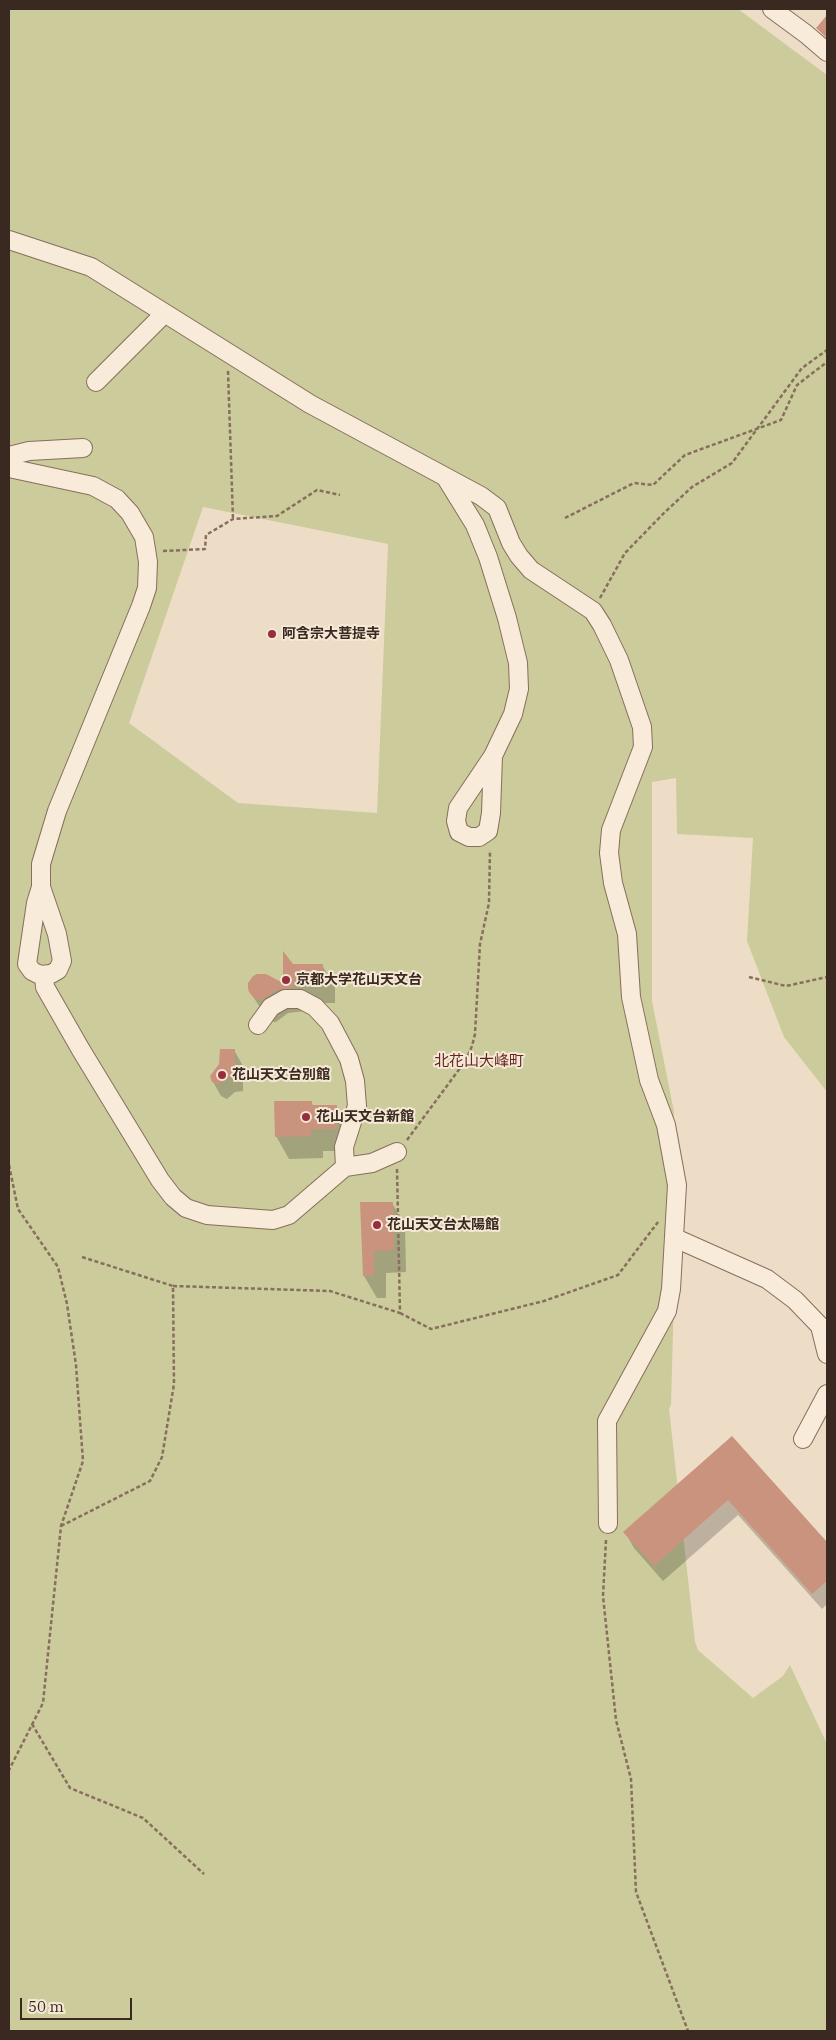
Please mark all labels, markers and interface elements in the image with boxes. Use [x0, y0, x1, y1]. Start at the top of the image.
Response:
place label: 阿含宗大菩提寺 [282, 626, 380, 642]
marker: 阿含宗大菩提寺 [266, 628, 278, 640]
place label: 京都大学花山天文台 [296, 972, 422, 988]
marker: 京都大学花山天文台 [280, 974, 292, 986]
district label: 北花山大峰町 [434, 1053, 524, 1071]
place label: 花山天文台別館 [232, 1067, 330, 1083]
marker: 花山天文台別館 [216, 1069, 228, 1081]
place label: 花山天文台新館 [316, 1109, 414, 1125]
marker: 花山天文台新館 [300, 1111, 312, 1123]
place label: 花山天文台太陽館 [387, 1217, 499, 1233]
marker: 花山天文台太陽館 [371, 1219, 383, 1231]
scale bar [22, 1988, 135, 2020]
text: 50 m [28, 1997, 64, 2016]

